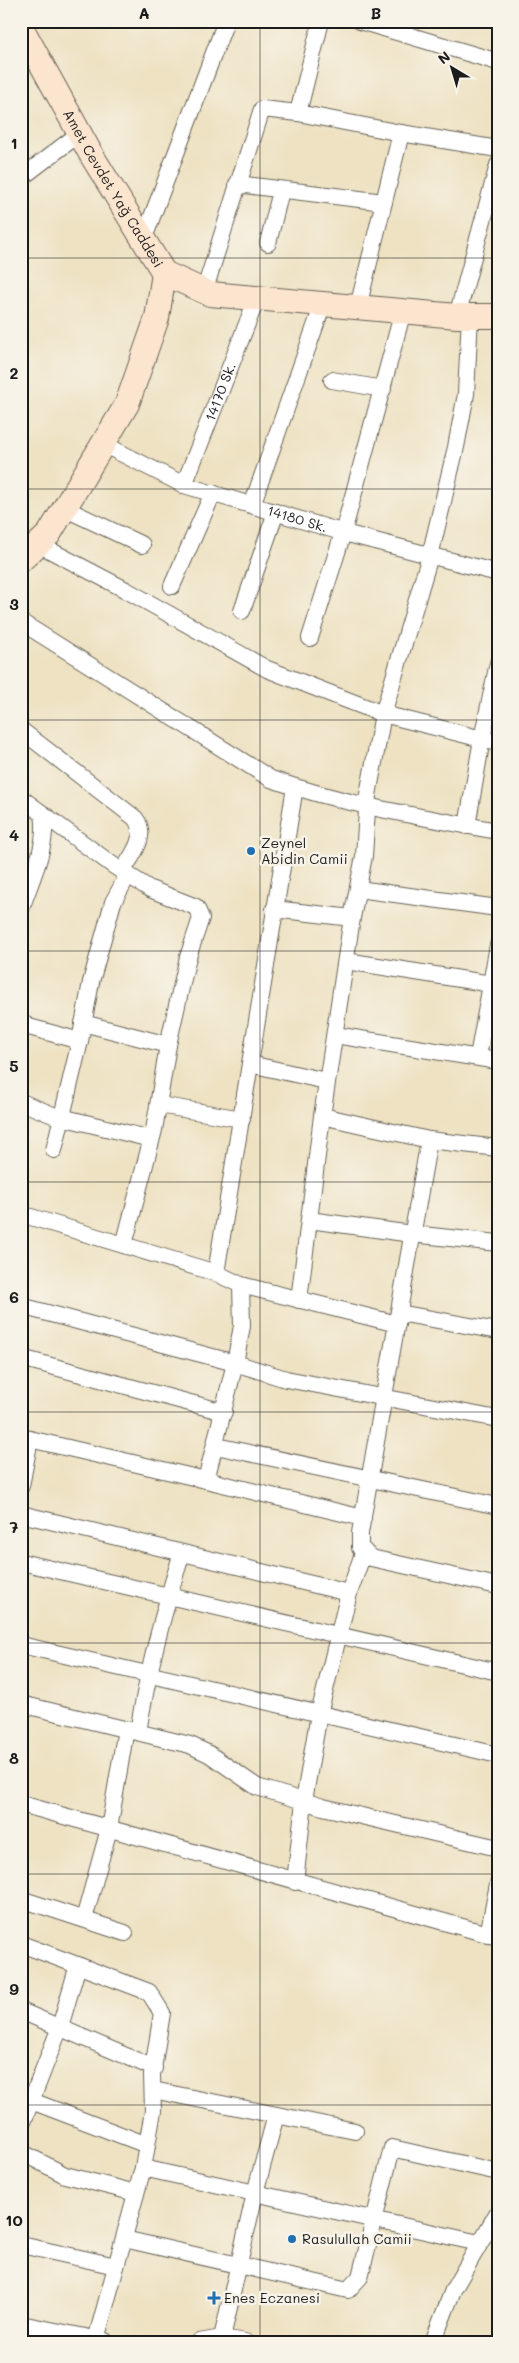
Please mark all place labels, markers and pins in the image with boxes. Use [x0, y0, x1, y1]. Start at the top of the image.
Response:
place label: Zeynel Abidin Camii [261, 833, 348, 868]
marker: Zeynel Abidin Camii [245, 845, 257, 857]
place label: Rasulullah Camii [302, 2229, 412, 2248]
marker: Rasulullah Camii [286, 2233, 298, 2245]
place label: Enes Eczanesi [224, 2288, 320, 2307]
marker: Enes Eczanesi [208, 2292, 220, 2304]

